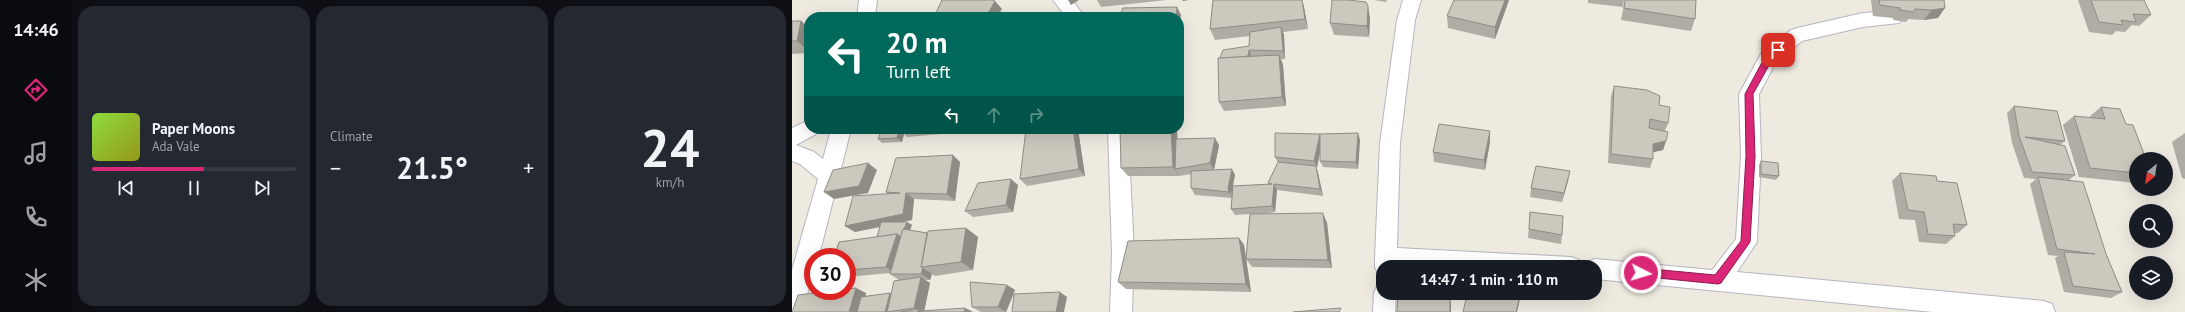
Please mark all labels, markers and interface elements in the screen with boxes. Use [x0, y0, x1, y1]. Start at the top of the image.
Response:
text: 14:46 [13, 18, 59, 41]
text: 20 m [886, 24, 947, 61]
icon: left [820, 28, 872, 80]
pin [1761, 33, 1795, 67]
icon: arrive [1767, 39, 1789, 61]
text: Turn left [886, 60, 951, 83]
icon: directions [22, 76, 50, 104]
icon: left [941, 104, 963, 126]
icon: ahead [983, 104, 1005, 126]
icon: right [1025, 104, 1047, 126]
text: 24 [641, 114, 699, 181]
text: Paper Moons [152, 119, 235, 138]
text: Climate [330, 128, 373, 145]
text: Ada Vale [152, 138, 200, 155]
icon: music [22, 139, 50, 167]
text: 21.5° [396, 148, 468, 187]
north arrow [2129, 152, 2173, 196]
map controls [2129, 152, 2173, 300]
text: − [330, 154, 341, 182]
text: + [523, 154, 534, 182]
text: km/h [656, 174, 684, 191]
icon: previous [115, 177, 137, 199]
icon: pause [183, 177, 205, 199]
icon: next [251, 177, 273, 199]
icon: phone [22, 203, 50, 231]
button: search [2129, 204, 2173, 248]
speed limit sign: 30 [804, 248, 856, 300]
position arrow [1620, 252, 1662, 294]
button: layers [2129, 256, 2173, 300]
icon: climate [22, 266, 50, 294]
text: 14:47 · 1 min · 110 m [1420, 270, 1558, 289]

